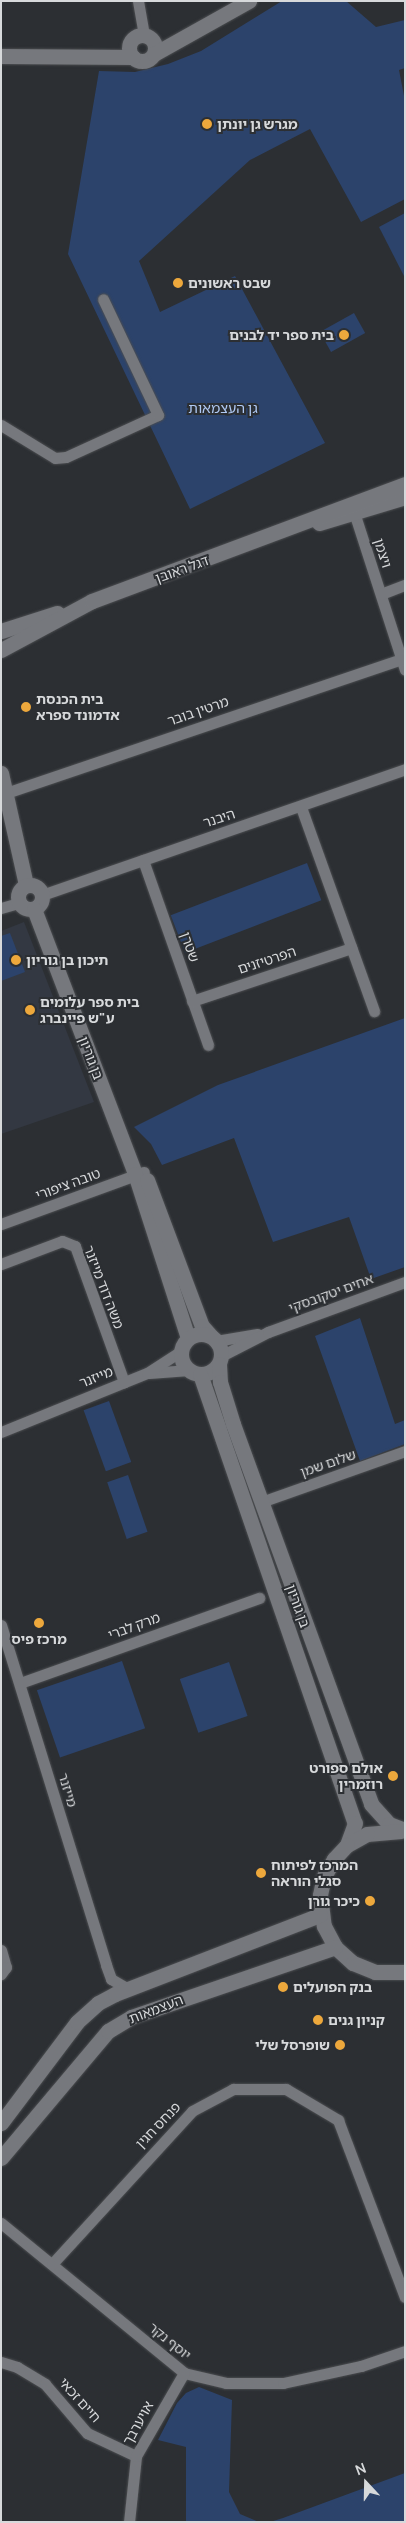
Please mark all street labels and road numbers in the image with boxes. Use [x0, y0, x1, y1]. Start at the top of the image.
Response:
street label: ויצמן [370, 536, 396, 570]
street label: דגל ראובן [153, 552, 211, 586]
street label: מרטין בובר [165, 693, 231, 729]
street label: היבנר [201, 805, 237, 831]
street label: שטרן [177, 930, 203, 964]
street label: הפרטיזנים [236, 943, 298, 977]
street label: בן גוריון [75, 1034, 107, 1082]
street label: טובה ציפורי [33, 1165, 103, 1203]
street label: משה דוד מייזנר [80, 1243, 128, 1331]
street label: אחים יטקובסקי [286, 1270, 376, 1316]
street label: מייזנר [77, 1363, 115, 1391]
street label: שלום שמן [298, 1446, 358, 1480]
street label: בן גוריון [282, 1582, 314, 1630]
street label: מרק לברי [106, 1609, 162, 1643]
street label: מייזנר [55, 1771, 81, 1809]
street label: העצמאות [126, 1991, 186, 2027]
street label: פנחס חגין [132, 2098, 184, 2152]
street label: יוסף נקר [145, 2319, 195, 2363]
street label: חיים זכאי [56, 2374, 104, 2426]
street label: אויערבך [119, 2398, 157, 2448]

